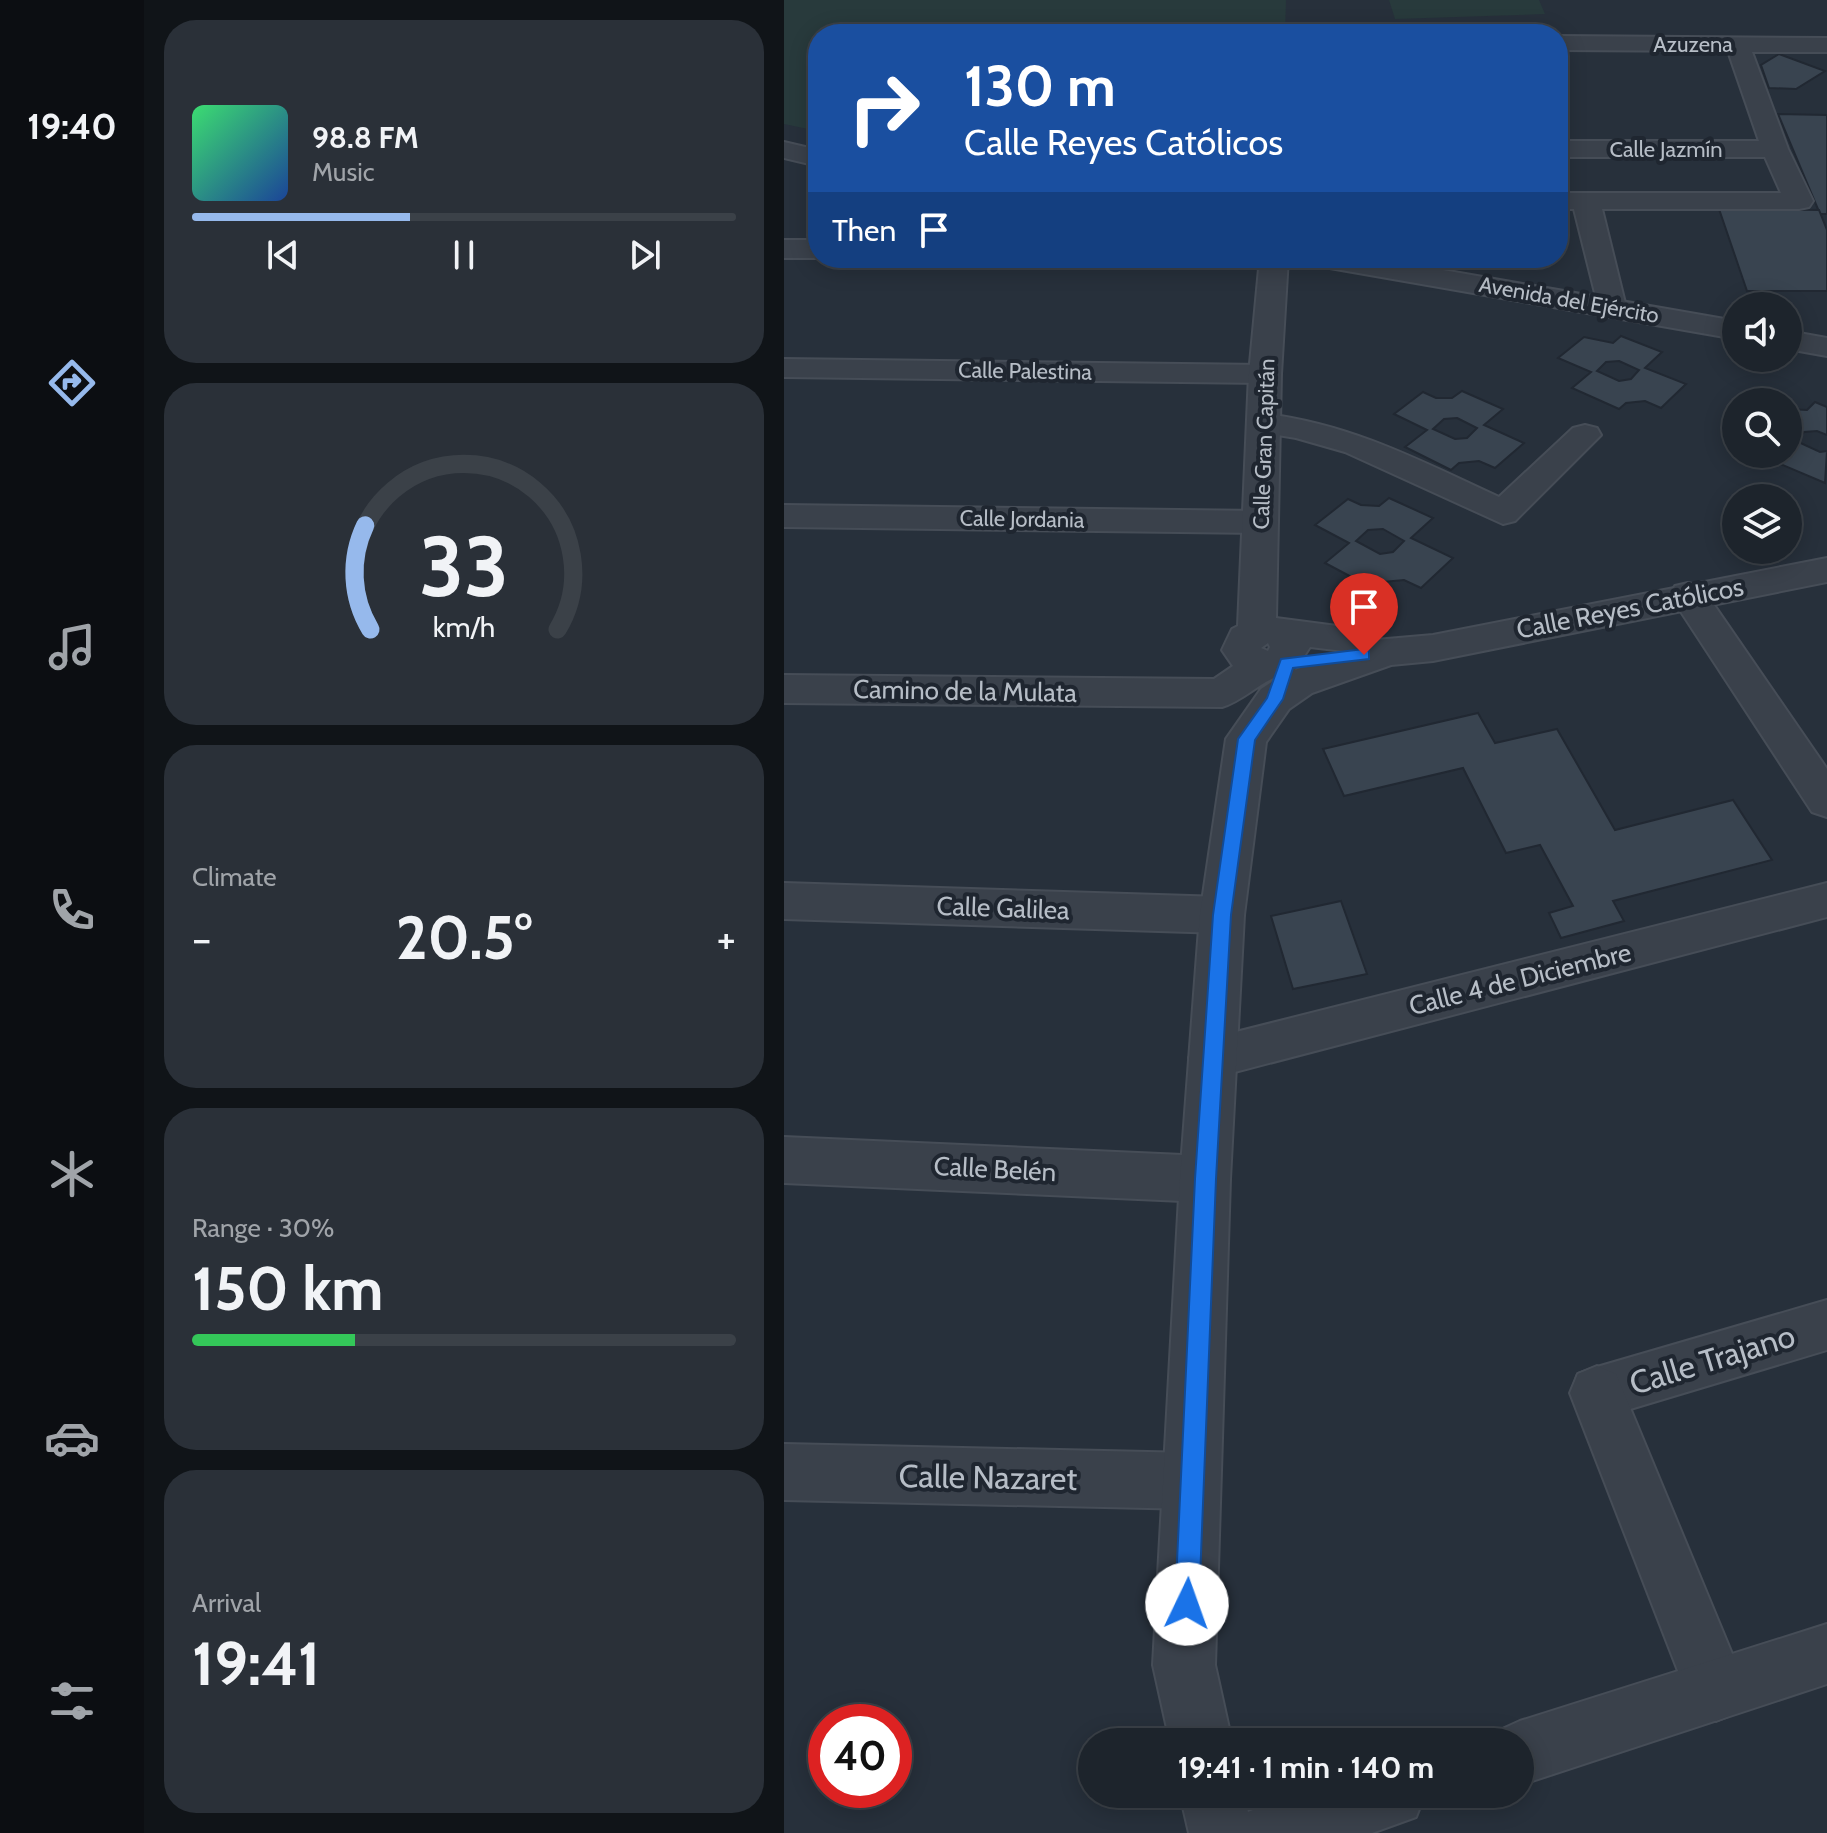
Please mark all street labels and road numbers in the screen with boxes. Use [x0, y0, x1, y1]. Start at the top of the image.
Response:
street label: Azuzena [1653, 31, 1733, 58]
street label: Calle Jazmín [1609, 136, 1723, 163]
street label: Avenida del Ejército [1477, 271, 1661, 329]
street label: Calle Palestina [958, 356, 1093, 386]
street label: Calle Gran Capitán [1248, 358, 1280, 530]
street label: Calle Jordania [959, 504, 1085, 534]
street label: Calle Reyes Católicos [1514, 570, 1746, 646]
street label: Camino de la Mulata [853, 673, 1078, 709]
street label: Calle Galilea [936, 890, 1071, 926]
street label: Calle 4 de Diciembre [1406, 936, 1634, 1022]
street label: Calle Belén [933, 1150, 1057, 1188]
street label: Calle Trajano [1625, 1315, 1799, 1403]
street label: Calle Nazaret [898, 1456, 1078, 1498]

